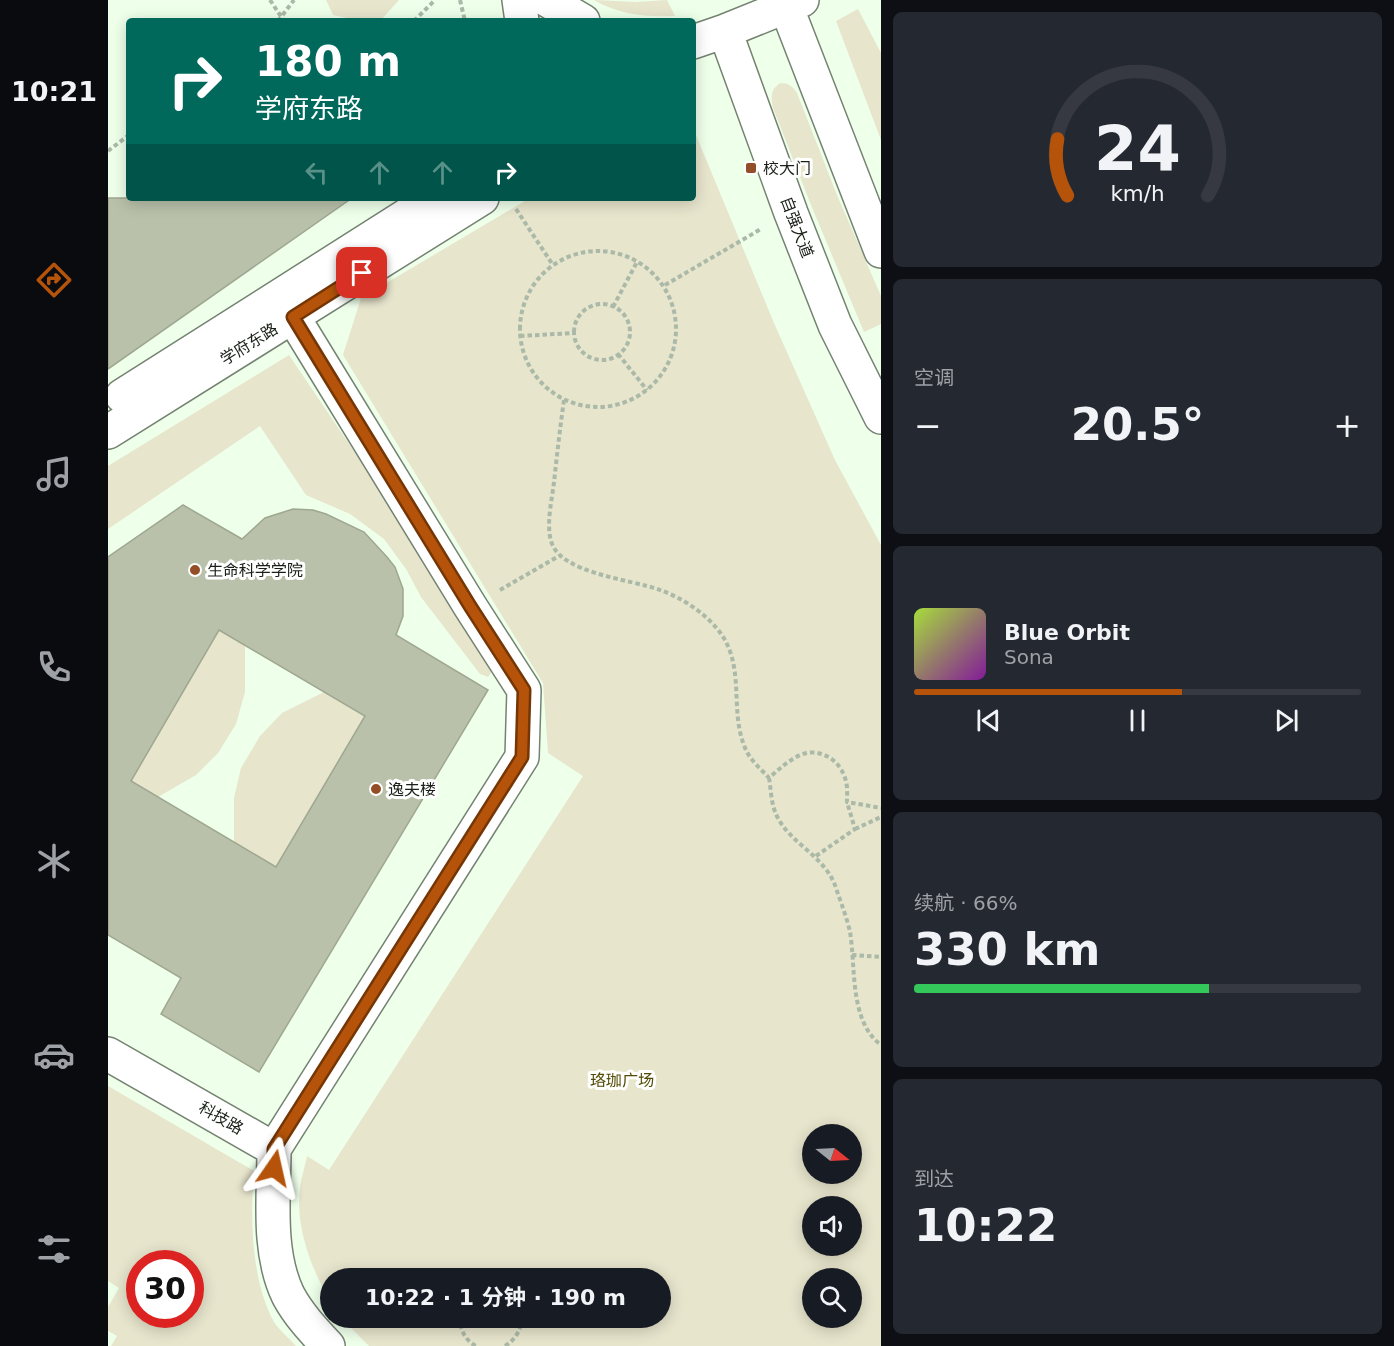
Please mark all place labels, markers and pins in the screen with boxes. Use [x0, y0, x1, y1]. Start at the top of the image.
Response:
place label: 校大门 [763, 159, 811, 178]
marker: 校大门 [744, 161, 758, 175]
pin [336, 247, 387, 298]
place label: 生命科学学院 [207, 561, 303, 580]
marker: 生命科学学院 [188, 563, 202, 577]
place label: 逸夫楼 [388, 780, 436, 799]
marker: 逸夫楼 [369, 782, 383, 796]

